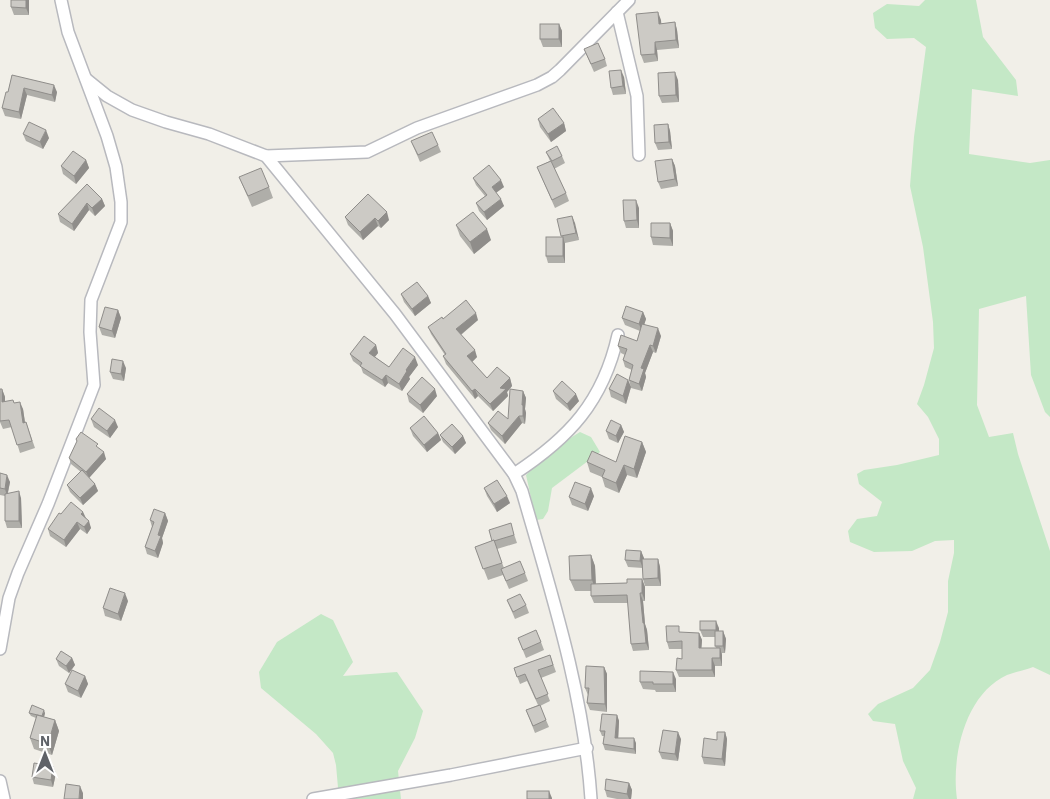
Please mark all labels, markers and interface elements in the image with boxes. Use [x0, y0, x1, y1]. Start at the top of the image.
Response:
north arrow [20, 729, 70, 779]
text: N [40, 732, 50, 750]

